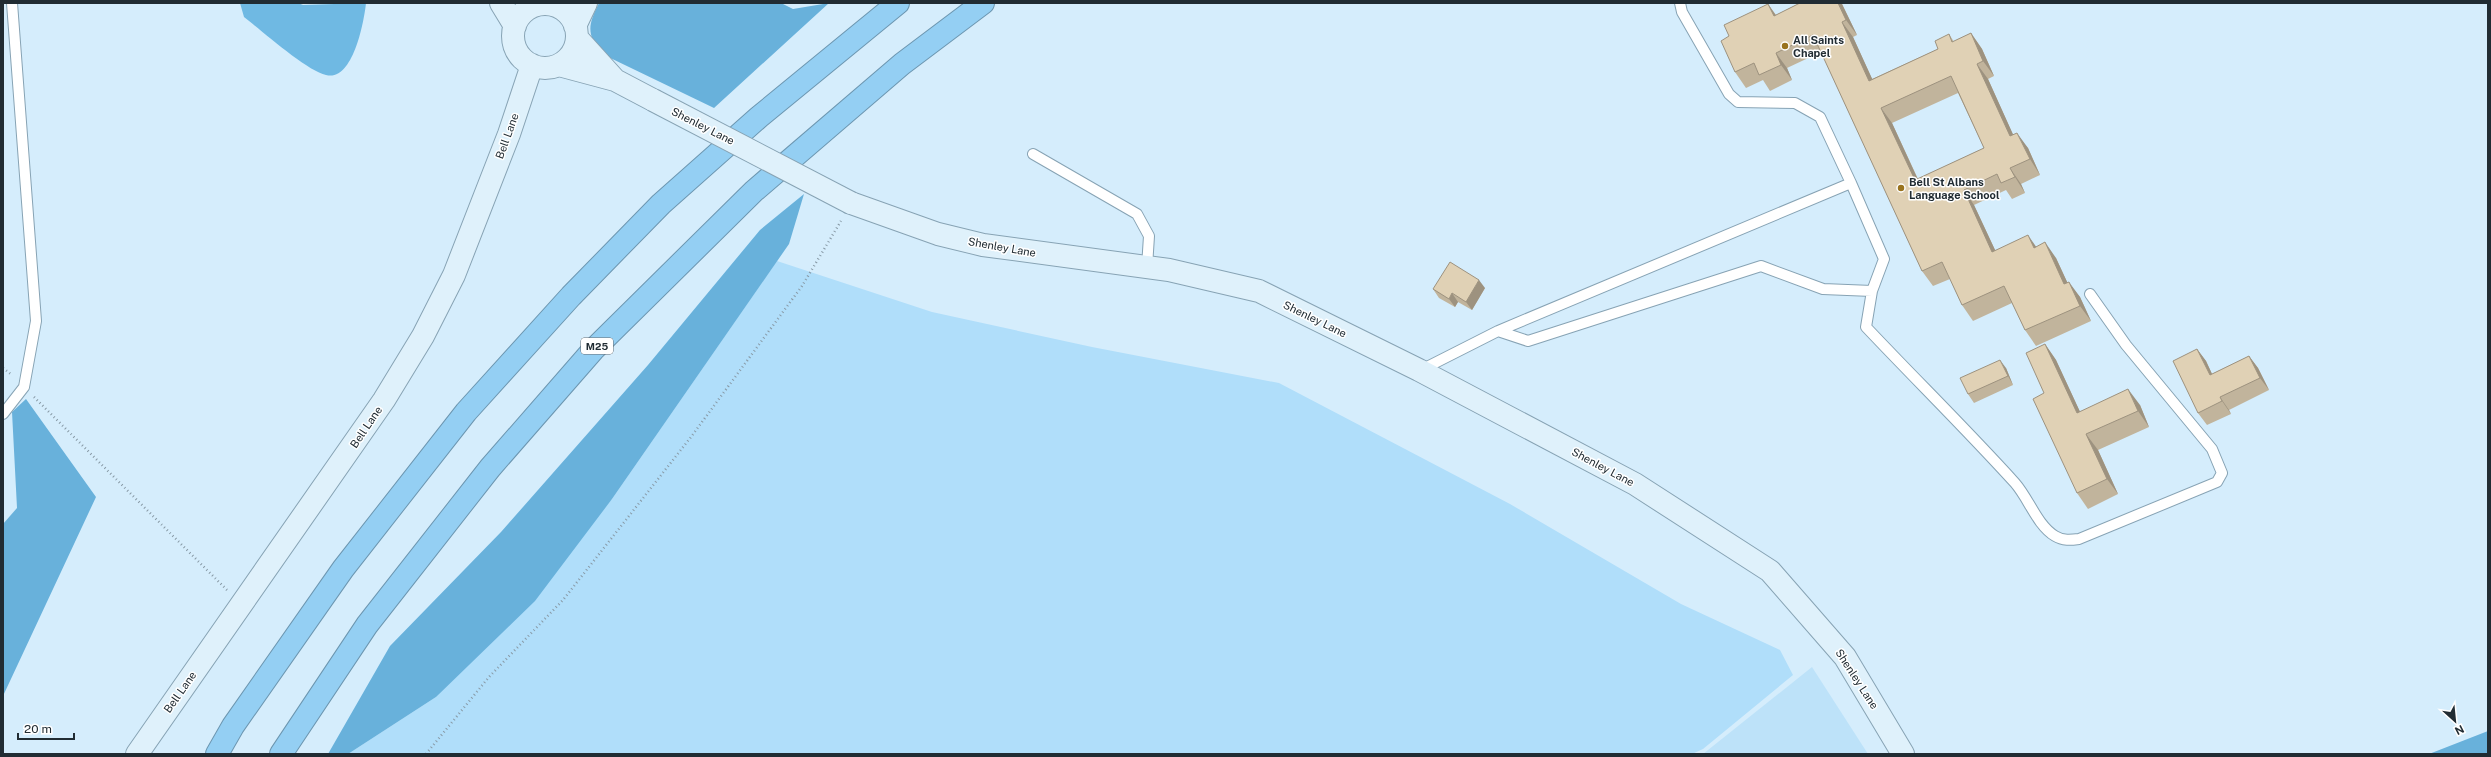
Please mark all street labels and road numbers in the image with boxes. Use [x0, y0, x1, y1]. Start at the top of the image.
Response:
street label: Shenley Lane [670, 105, 736, 147]
street label: Bell Lane [493, 112, 521, 160]
street label: Shenley Lane [967, 235, 1037, 259]
street label: Shenley Lane [1281, 299, 1349, 339]
road number: M25 [581, 338, 613, 354]
street label: Bell Lane [348, 404, 384, 450]
street label: Shenley Lane [1570, 446, 1636, 488]
street label: Shenley Lane [1833, 647, 1881, 711]
street label: Bell Lane [161, 669, 199, 715]

